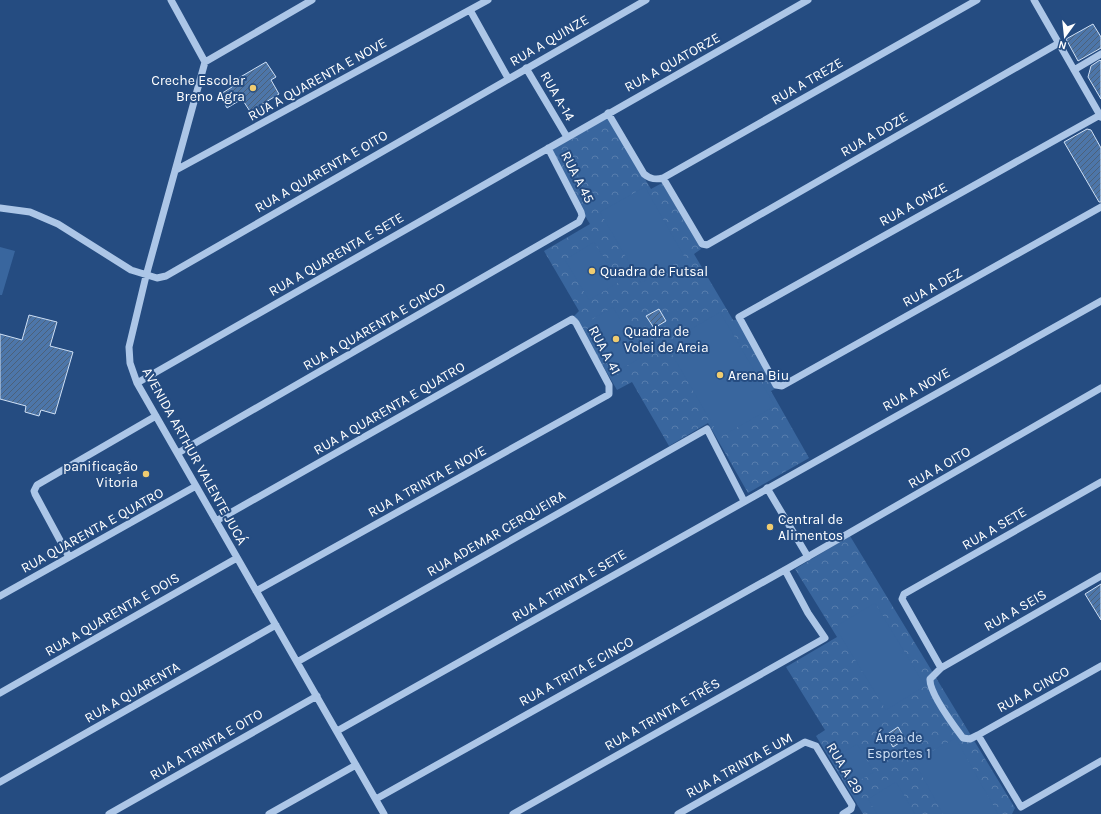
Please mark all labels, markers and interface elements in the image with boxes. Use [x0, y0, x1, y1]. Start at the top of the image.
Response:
street label: RUA A QUINZE [507, 11, 592, 70]
north arrow [1045, 16, 1085, 56]
street label: RUA A QUATORZE [621, 29, 723, 96]
street label: RUA A QUARENTA E NOVE [245, 34, 390, 125]
text: N [1057, 38, 1068, 52]
street label: RUA A TREZE [768, 54, 846, 109]
street label: RUA A-14 [537, 68, 579, 124]
place label: Creche Escolar Breno Agra [151, 72, 246, 105]
marker: Creche Escolar Breno Agra [248, 83, 258, 93]
street label: RUA A DOZE [838, 108, 911, 161]
street label: RUA A QUARENTA E OITO [252, 126, 391, 216]
street label: RUA A 45 [557, 148, 598, 206]
street label: RUA A ONZE [876, 179, 950, 230]
street label: RUA A QUARENTA E SETE [266, 209, 407, 300]
place label: Quadra de Futsal [600, 263, 708, 280]
street label: RUA A DEZ [899, 264, 965, 311]
marker: Quadra de Futsal [587, 266, 597, 276]
street label: RUA A QUARENTA E CINCO [300, 279, 448, 374]
street label: RUA A 41 [585, 323, 624, 378]
place label: Quadra de Volei de Areia [624, 323, 709, 356]
marker: Quadra de Volei de Areia [611, 334, 621, 344]
street label: RUA A QUARENTA E QUATRO [310, 358, 468, 459]
street label: AVENIDA ARTHUR VALENTE JUCÁ [138, 364, 252, 548]
street label: RUA A NOVE [879, 364, 953, 415]
place label: Arena Biu [728, 367, 789, 384]
marker: Arena Biu [715, 370, 725, 380]
street label: RUA A TRINTA E NOVE [365, 442, 489, 521]
street label: RUA A OITO [905, 443, 974, 492]
place label: panificação Vitoria [63, 458, 138, 491]
marker: panificação Vitoria [141, 469, 151, 479]
street label: RUA QUARENTA E QUATRO [18, 484, 167, 577]
street label: RUA ADEMAR CERQUEIRA [424, 487, 569, 580]
street label: RUA A SETE [959, 503, 1030, 554]
place label: Central de Alimentos [778, 511, 843, 544]
marker: Central de Alimentos [765, 522, 775, 532]
street label: RUA A TRINTA E SETE [509, 546, 630, 625]
street label: RUA A QUARENTA E DOIS [42, 569, 183, 660]
street label: RUA A SEIS [981, 586, 1049, 635]
street label: RUA A TRITA E CINCO [516, 633, 637, 710]
street label: RUA A QUARENTA [82, 658, 183, 727]
street label: RUA A CINCO [994, 663, 1072, 716]
street label: RUA A TRINTA E TRÊS [602, 674, 723, 754]
street label: RUA A TRINTA E OITO [147, 705, 266, 784]
park label: Área de Esportes 1 [867, 728, 931, 762]
street label: RUA A TRINTA E UM [683, 729, 796, 802]
street label: RUA A 29 [823, 740, 866, 797]

